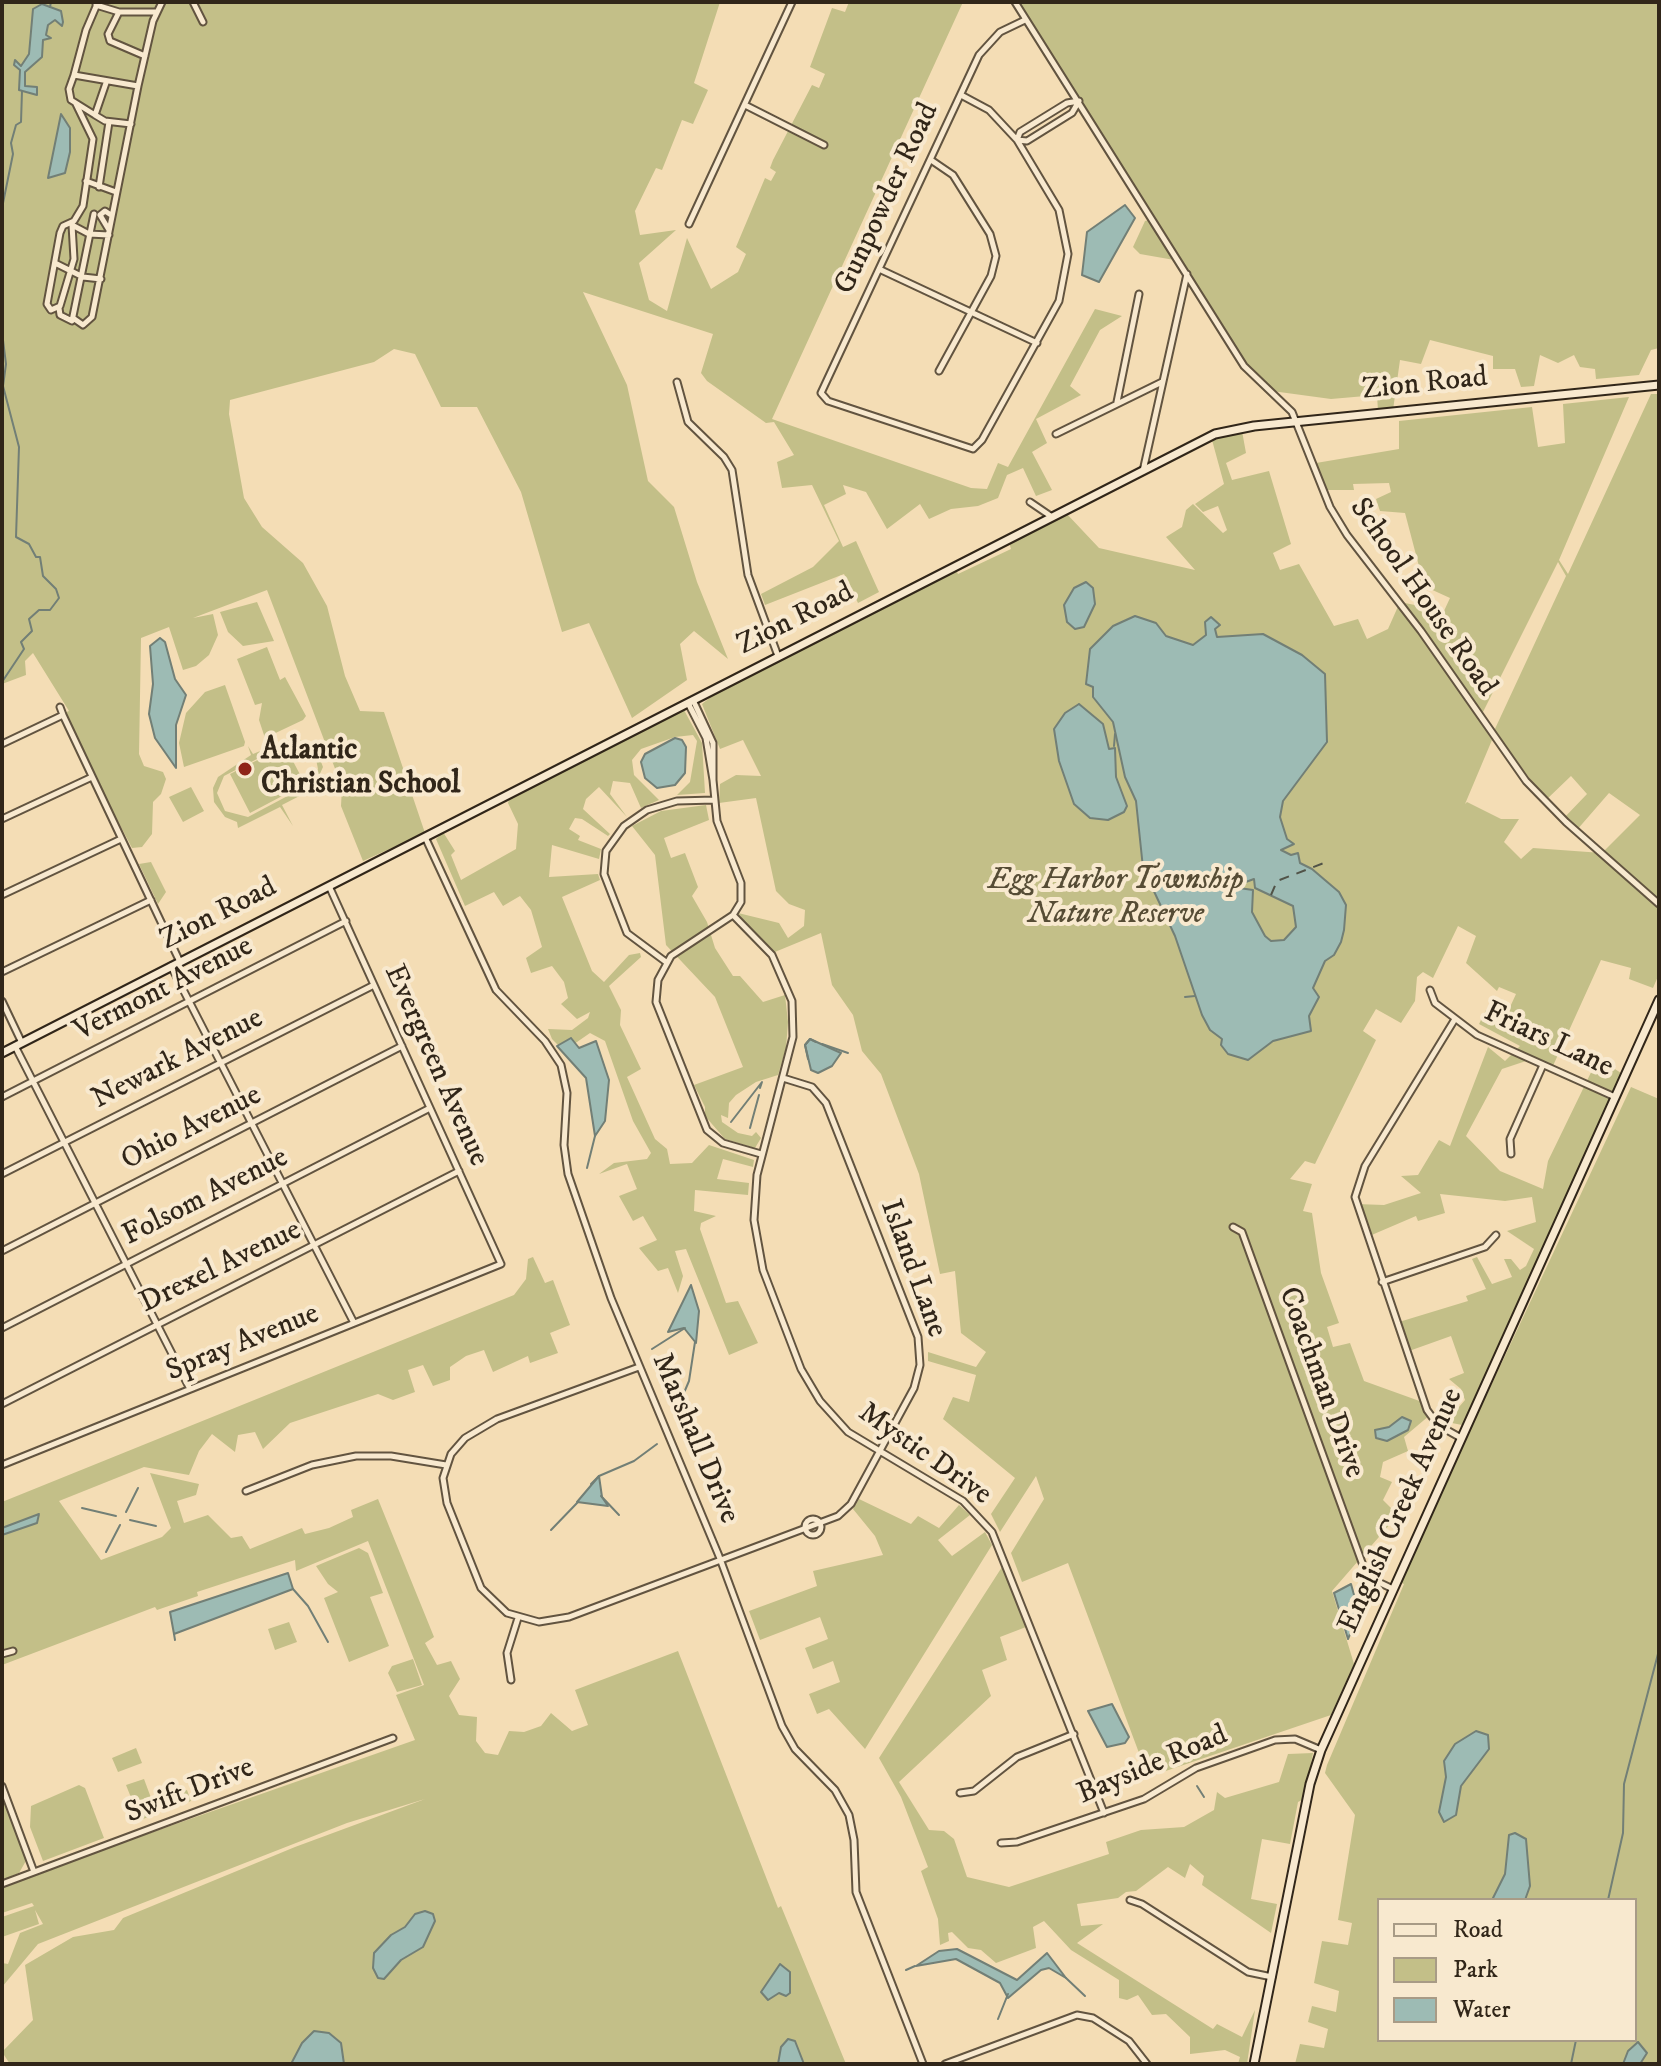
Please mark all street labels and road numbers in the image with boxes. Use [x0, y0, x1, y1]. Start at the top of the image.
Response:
street label: Gunpowder Road [828, 98, 948, 300]
street label: Zion Road [1361, 361, 1489, 409]
street label: School House Road [1340, 492, 1504, 704]
street label: Zion Road [732, 575, 860, 665]
street label: Zion Road [155, 870, 283, 960]
street label: Vermont Avenue [68, 929, 260, 1051]
street label: Evergreen Avenue [375, 960, 495, 1172]
street label: Friars Lane [1478, 995, 1618, 1087]
street label: Newark Avenue [86, 1001, 270, 1119]
street label: Ohio Avenue [116, 1078, 268, 1180]
street label: Folsom Avenue [117, 1141, 295, 1255]
street label: Island Lane [871, 1195, 953, 1343]
street label: Drexel Avenue [135, 1213, 307, 1323]
street label: Coachman Drive [1269, 1283, 1371, 1483]
street label: Spray Avenue [161, 1297, 325, 1391]
street label: Marshall Drive [642, 1349, 746, 1529]
street label: English Creek Avenue [1332, 1383, 1472, 1639]
street label: Mystic Drive [850, 1396, 998, 1514]
street label: Bayside Road [1073, 1718, 1233, 1814]
street label: Swift Drive [121, 1751, 259, 1833]

